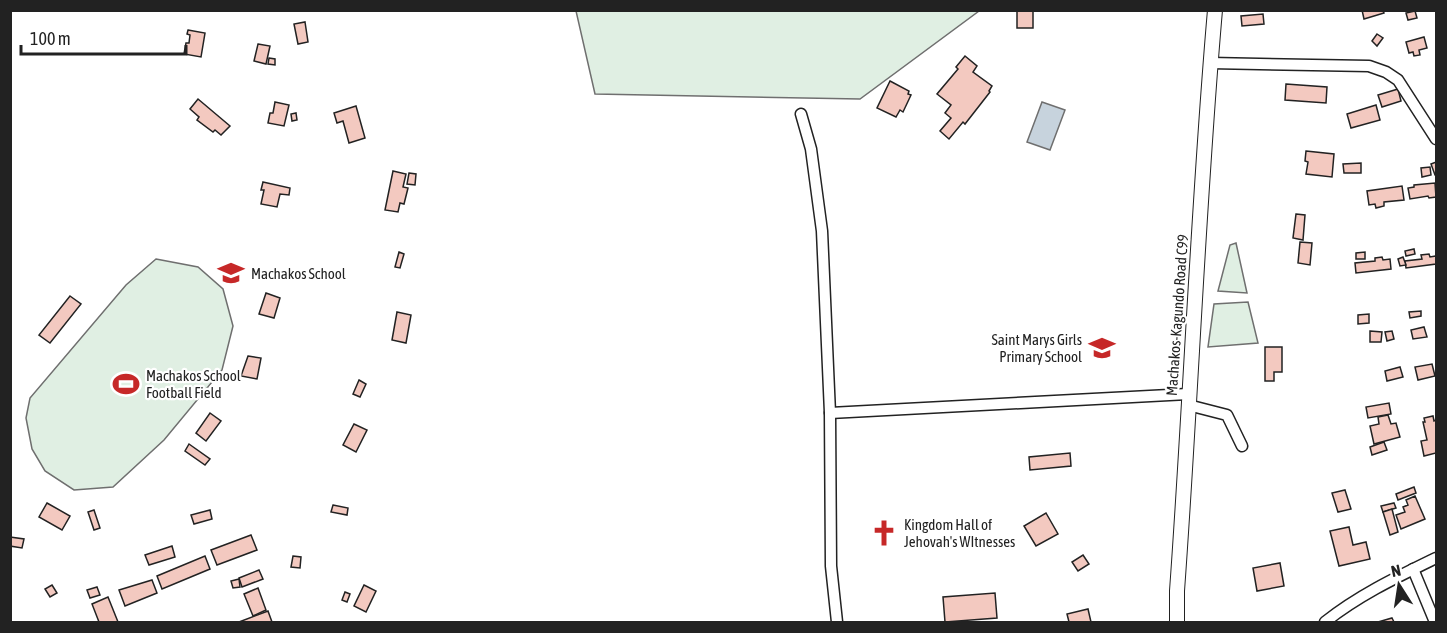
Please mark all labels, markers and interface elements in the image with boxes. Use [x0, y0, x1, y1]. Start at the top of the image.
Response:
scale bar [21, 18, 186, 56]
text: 100 m [30, 28, 71, 49]
street label: Machakos-Kagundo Road C99 [1163, 234, 1191, 396]
school or university icon: Machakos School [216, 258, 246, 288]
place label: Machakos School [251, 265, 346, 282]
place label: Saint Marys Girls Primary School [992, 331, 1082, 365]
school or university icon: Saint Marys Girls Primary School [1087, 333, 1117, 363]
place label: Machakos School Football Field [146, 367, 241, 401]
sports icon: Machakos School Football Field [111, 369, 141, 399]
place label: Kingdom Hall of Jehovah's WItnesses [904, 516, 1015, 550]
church icon: Kingdom Hall of Jehovah's WItnesses [869, 518, 899, 548]
north arrow [1369, 555, 1429, 615]
text: N [1389, 561, 1402, 580]

